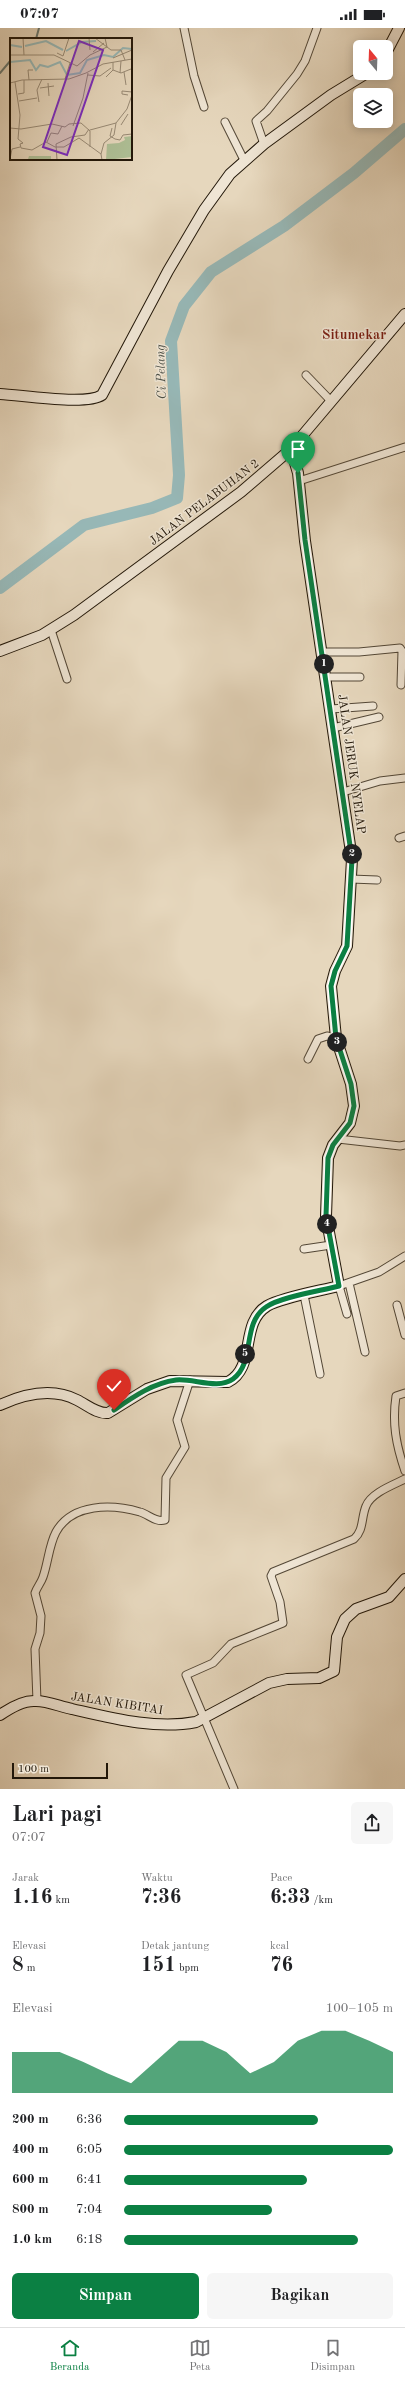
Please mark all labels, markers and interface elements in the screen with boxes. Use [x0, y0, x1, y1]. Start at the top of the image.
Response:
text: 07:07 [20, 7, 59, 22]
inset map [10, 38, 132, 160]
north arrow [353, 40, 393, 80]
map controls [353, 40, 393, 128]
button: layers [353, 88, 393, 128]
district label: Situmekar [322, 328, 386, 342]
water label: Ci Pelang [154, 344, 169, 400]
pin [281, 432, 315, 473]
icon: arrive [287, 438, 309, 460]
street label: JALAN PELABUHAN 2 [148, 458, 262, 548]
pin: 1 [314, 654, 334, 674]
text: 1 [321, 658, 327, 669]
street label: JALAN JERUK NYELAP [335, 693, 367, 835]
pin: 2 [342, 844, 362, 864]
text: 2 [349, 848, 355, 859]
pin: 3 [327, 1032, 347, 1052]
text: 3 [334, 1036, 340, 1047]
pin: 4 [317, 1214, 337, 1234]
text: 4 [324, 1218, 330, 1229]
pin: 5 [235, 1344, 255, 1364]
text: 5 [242, 1348, 248, 1359]
pin [97, 1369, 131, 1410]
icon: check [103, 1375, 125, 1397]
street label: JALAN KIBITAI [70, 1691, 164, 1717]
scale bar [12, 1761, 108, 1780]
text: 100 m [18, 1764, 49, 1775]
button: share [351, 1802, 393, 1844]
text: Lari pagi [12, 1804, 102, 1826]
text: 07:07 [12, 1831, 46, 1844]
text: Jarak [12, 1873, 39, 1884]
text: Waktu [141, 1873, 173, 1884]
text: Pace [270, 1873, 292, 1884]
text: 1.16 [12, 1888, 52, 1908]
text: 7:36 [141, 1888, 181, 1908]
text: 6:33 [270, 1888, 310, 1908]
text: km [52, 1895, 70, 1906]
text: /km [310, 1895, 333, 1906]
text: Elevasi [12, 1941, 46, 1952]
text: Detak jantung [141, 1941, 209, 1952]
text: kcal [270, 1941, 289, 1952]
text: 8 [12, 1956, 24, 1976]
text: 151 [141, 1956, 176, 1976]
text: 76 [270, 1956, 293, 1976]
text: m [24, 1963, 35, 1974]
text: bpm [176, 1963, 199, 1974]
text: Elevasi [12, 2002, 53, 2015]
text: 100–105 m [326, 2002, 393, 2015]
text: 200 m [12, 2113, 49, 2126]
text: 6:36 [76, 2113, 102, 2126]
text: 400 m [12, 2143, 49, 2156]
text: 6:05 [76, 2143, 102, 2156]
text: 600 m [12, 2173, 49, 2186]
text: 6:41 [76, 2173, 102, 2186]
text: 800 m [12, 2203, 49, 2216]
text: 7:04 [76, 2203, 102, 2216]
text: 1.0 km [12, 2233, 52, 2246]
text: 6:18 [76, 2233, 102, 2246]
button: Simpan [12, 2273, 199, 2319]
button: Bagikan [207, 2273, 393, 2319]
tab: Beranda [50, 2337, 89, 2375]
tab: Peta [189, 2337, 211, 2375]
tab: Disimpan [310, 2337, 355, 2375]

